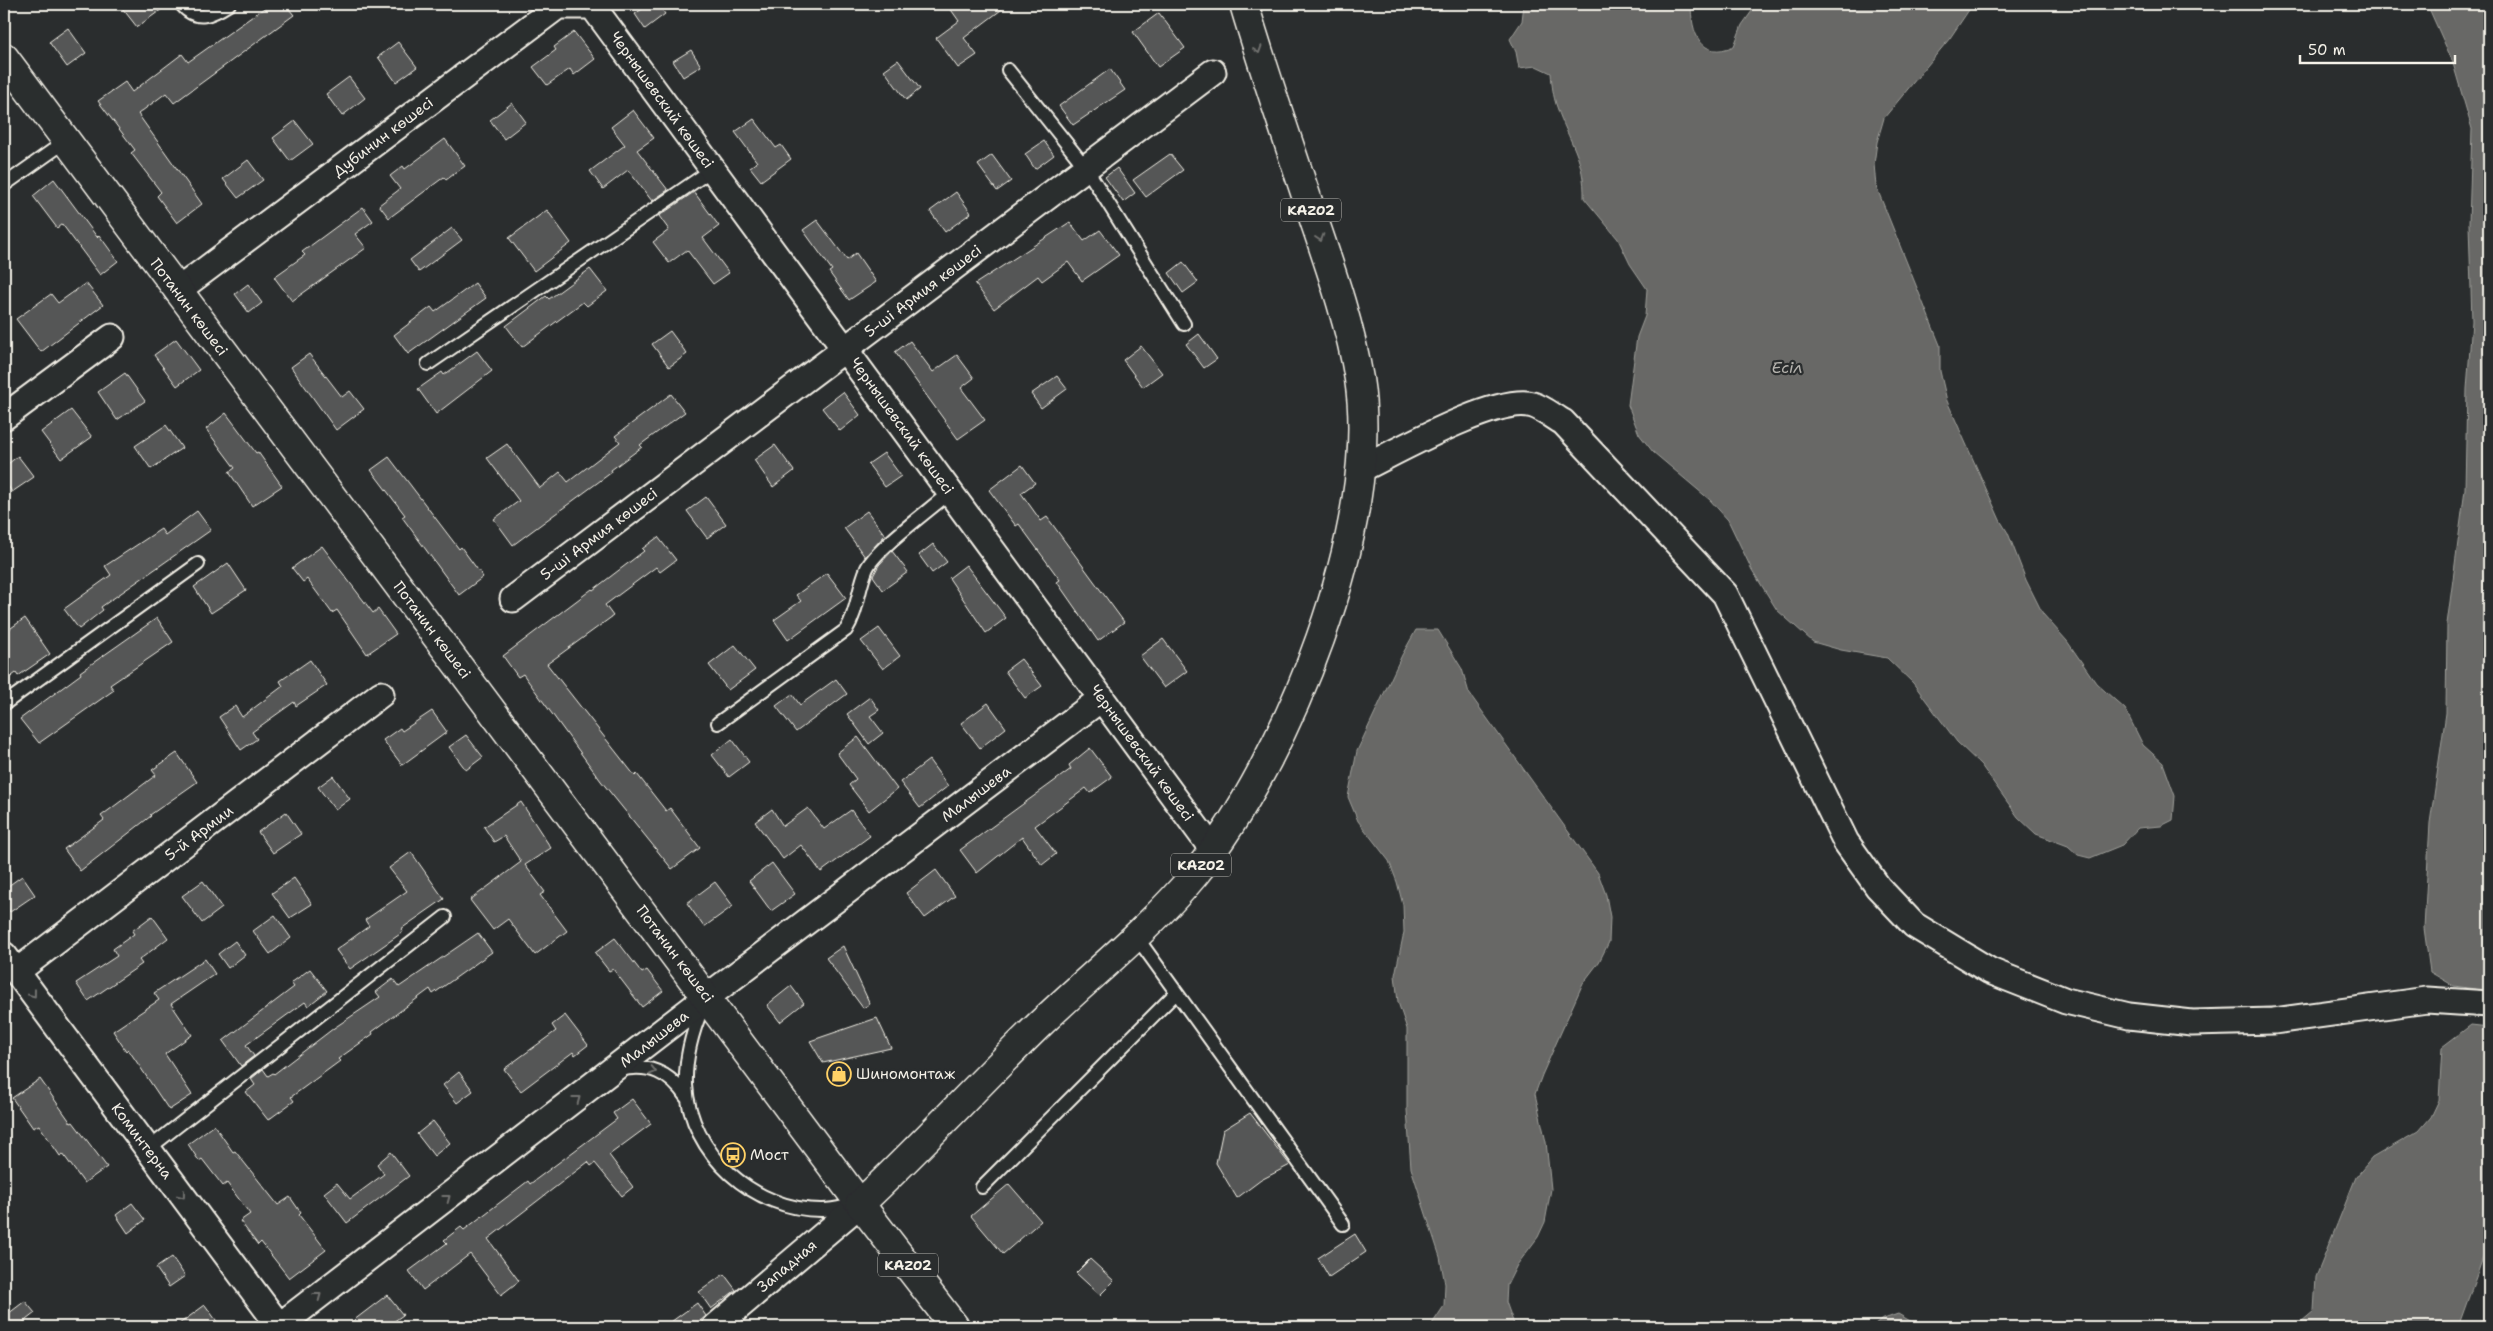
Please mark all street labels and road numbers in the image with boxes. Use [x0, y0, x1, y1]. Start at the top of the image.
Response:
street label: Чернышевский көшесі [606, 28, 718, 172]
street label: Дубинин көшесі [329, 93, 437, 181]
road number: KAZ02 [1281, 198, 1341, 222]
street label: 5-ші Армия көшесі [860, 240, 986, 342]
street label: Потанин көшесі [146, 254, 232, 360]
street label: Чернышевский көшесі [846, 354, 958, 498]
street label: 5-ші Армия көшесі [536, 483, 662, 585]
street label: Потанин көшесі [389, 577, 475, 683]
street label: Чернышевский көшесі [1086, 681, 1198, 825]
street label: Малышева [937, 761, 1015, 827]
street label: 5-й Армии [161, 801, 237, 865]
road number: KAZ02 [1171, 854, 1231, 876]
street label: Потанин көшесі [632, 901, 718, 1007]
street label: Малышева [615, 1005, 693, 1072]
street label: Коминтерна [107, 1099, 178, 1184]
street label: Западная [753, 1235, 821, 1297]
road number: KAZ02 [878, 1254, 938, 1276]

